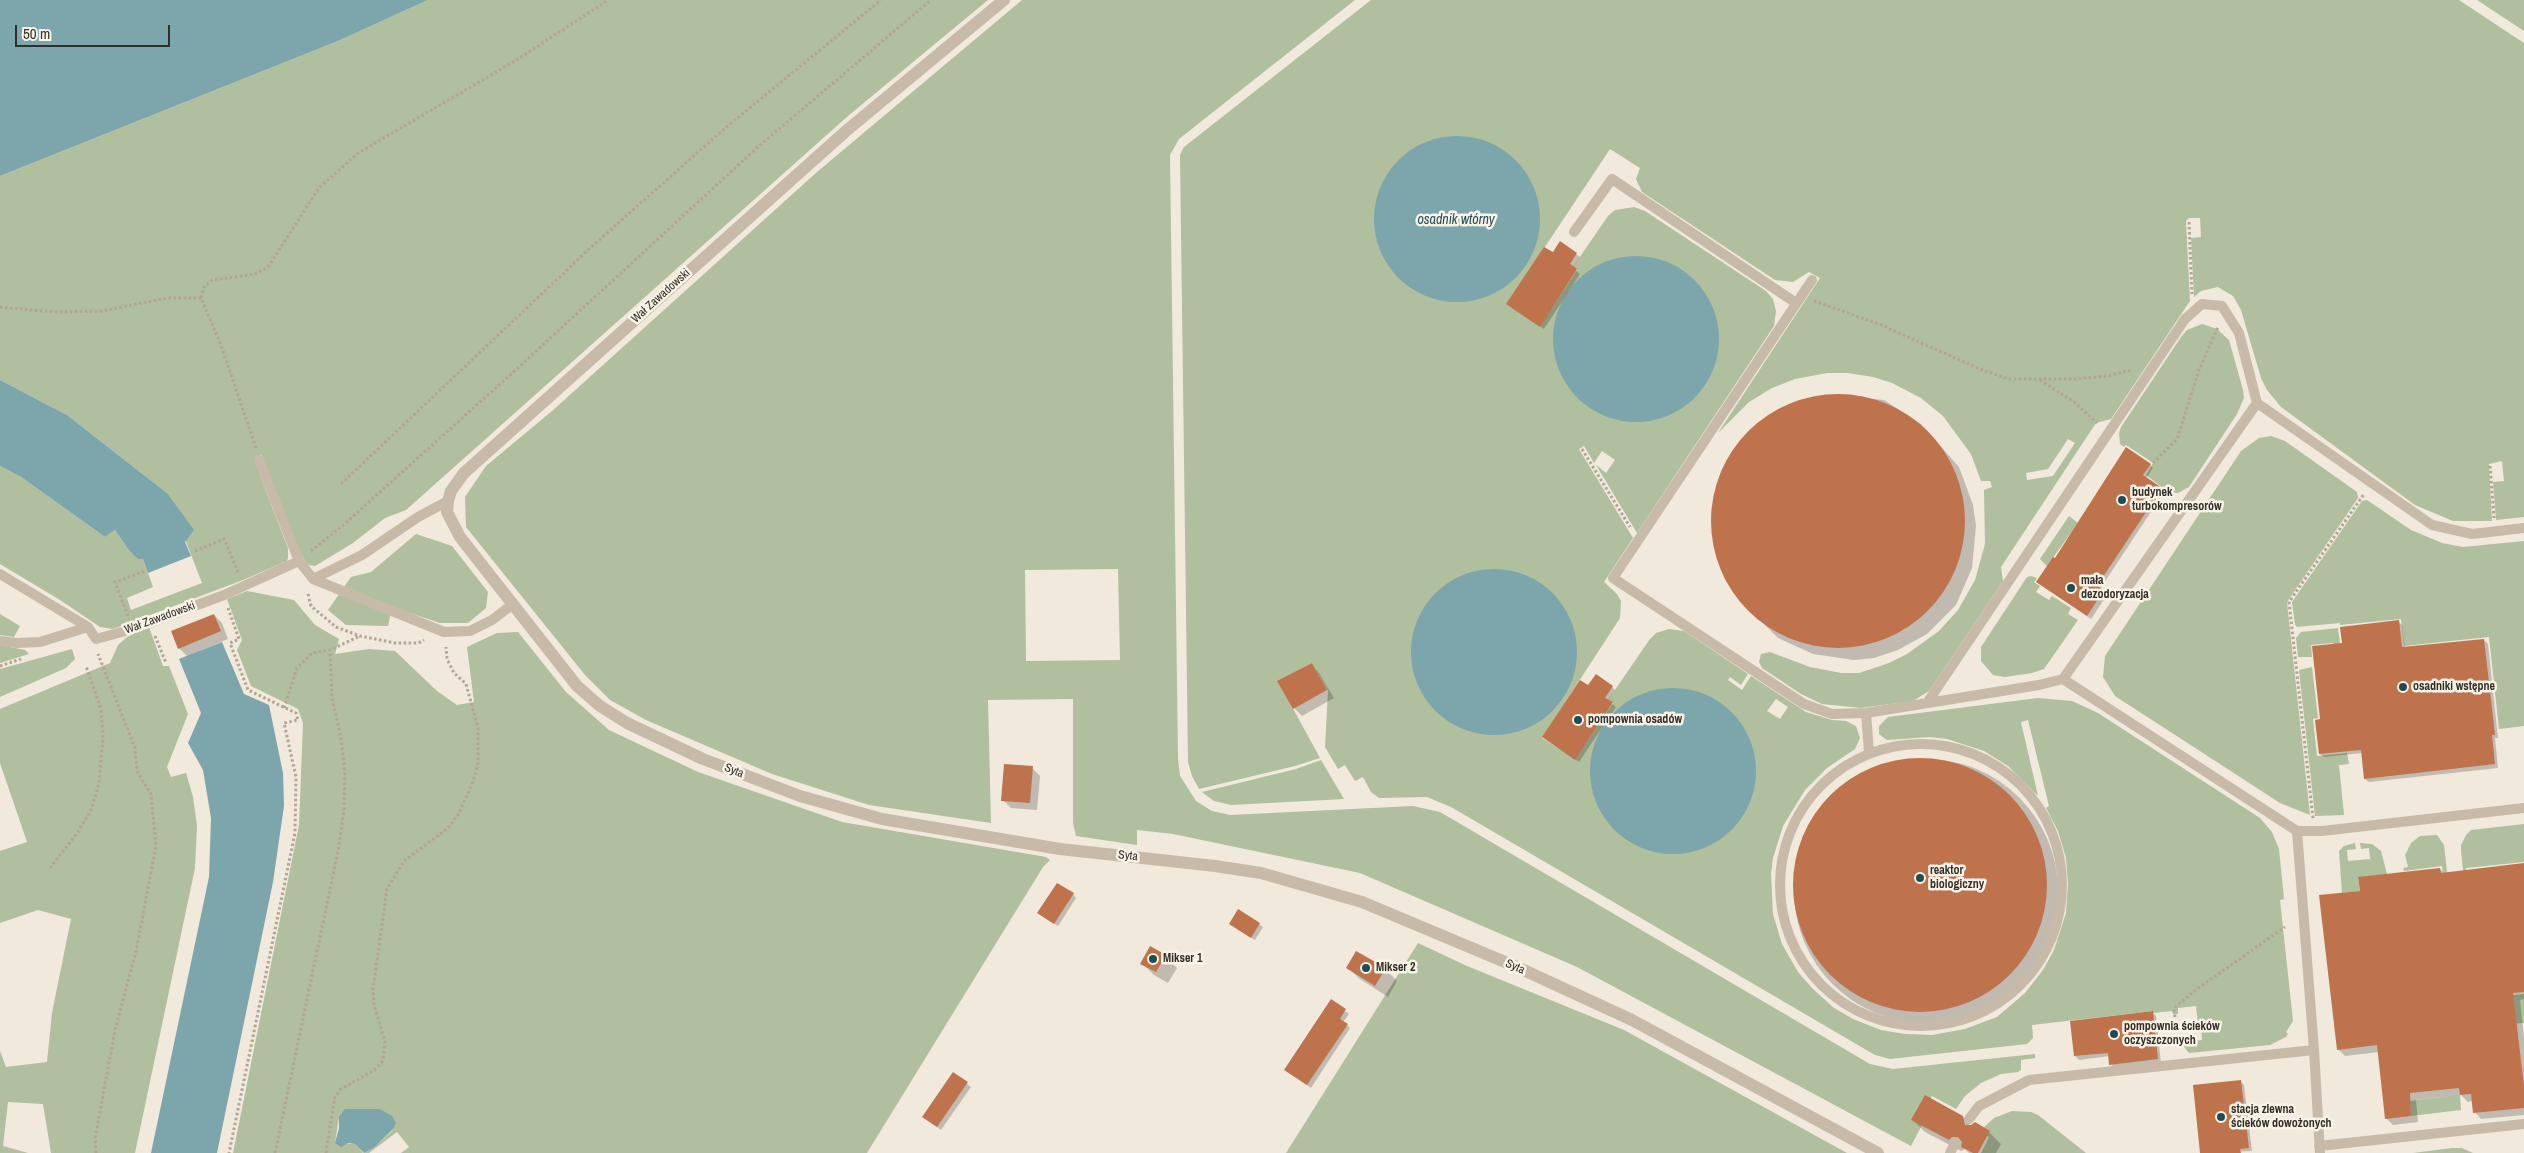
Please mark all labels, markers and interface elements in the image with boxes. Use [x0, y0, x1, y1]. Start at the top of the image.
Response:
scale bar [18, 15, 172, 47]
text: 50 m [23, 23, 50, 44]
water label: osadnik wtórny [1417, 212, 1495, 228]
street label: Wał Zawadowski [629, 266, 693, 326]
place label: budynek turbokompresorów [2132, 486, 2222, 514]
marker: budynek turbokompresorów [2116, 494, 2128, 506]
place label: mała dezodoryzacja [2081, 574, 2149, 602]
marker: mała dezodoryzacja [2065, 582, 2077, 594]
street label: Wał Zawadowski [123, 599, 197, 637]
place label: osadniki wstępne [2413, 680, 2495, 694]
marker: osadniki wstępne [2397, 681, 2409, 693]
place label: pompownia osadów [1588, 713, 1682, 727]
marker: pompownia osadów [1572, 714, 1584, 726]
street label: Syta [722, 761, 746, 781]
street label: Syta [1117, 848, 1139, 864]
place label: reaktor biologiczny [1930, 864, 1984, 892]
marker: reaktor biologiczny [1914, 872, 1926, 884]
place label: Mikser 1 [1163, 952, 1202, 966]
marker: Mikser 1 [1147, 953, 1159, 965]
street label: Syta [1503, 956, 1527, 978]
place label: Mikser 2 [1376, 961, 1415, 975]
marker: Mikser 2 [1360, 962, 1372, 974]
place label: pompownia ścieków oczyszczonych [2124, 1020, 2220, 1048]
marker: pompownia ścieków oczyszczonych [2108, 1028, 2120, 1040]
place label: stacja zlewna ścieków dowożonych [2231, 1103, 2332, 1131]
marker: stacja zlewna ścieków dowożonych [2215, 1111, 2227, 1123]

